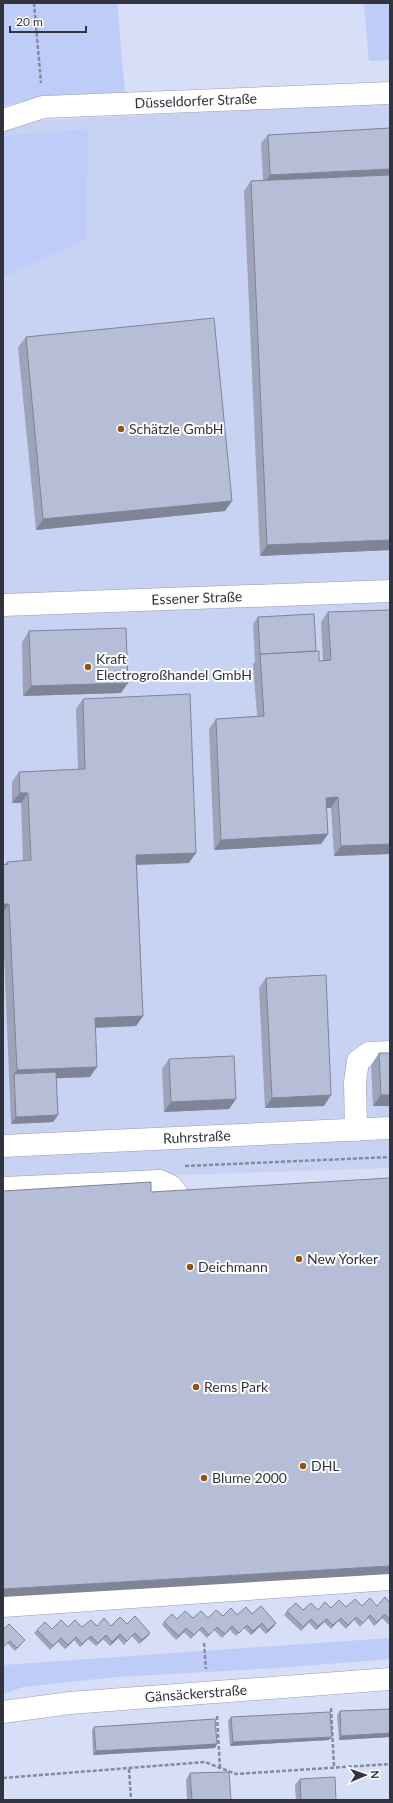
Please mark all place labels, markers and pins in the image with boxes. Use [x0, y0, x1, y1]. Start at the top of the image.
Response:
place label: Schätzle GmbH [129, 420, 224, 437]
marker: Schätzle GmbH [116, 424, 126, 434]
place label: Kraft Electrogroßhandel GmbH [96, 650, 252, 683]
marker: Kraft Electrogroßhandel GmbH [83, 662, 93, 672]
place label: New Yorker [307, 1250, 378, 1267]
marker: New Yorker [294, 1254, 304, 1264]
place label: Deichmann [198, 1258, 268, 1275]
marker: Deichmann [185, 1262, 195, 1272]
place label: Rems Park [204, 1378, 269, 1395]
marker: Rems Park [191, 1382, 201, 1392]
place label: DHL [311, 1457, 340, 1474]
marker: DHL [298, 1461, 308, 1471]
place label: Blume 2000 [212, 1469, 287, 1486]
marker: Blume 2000 [199, 1473, 209, 1483]

